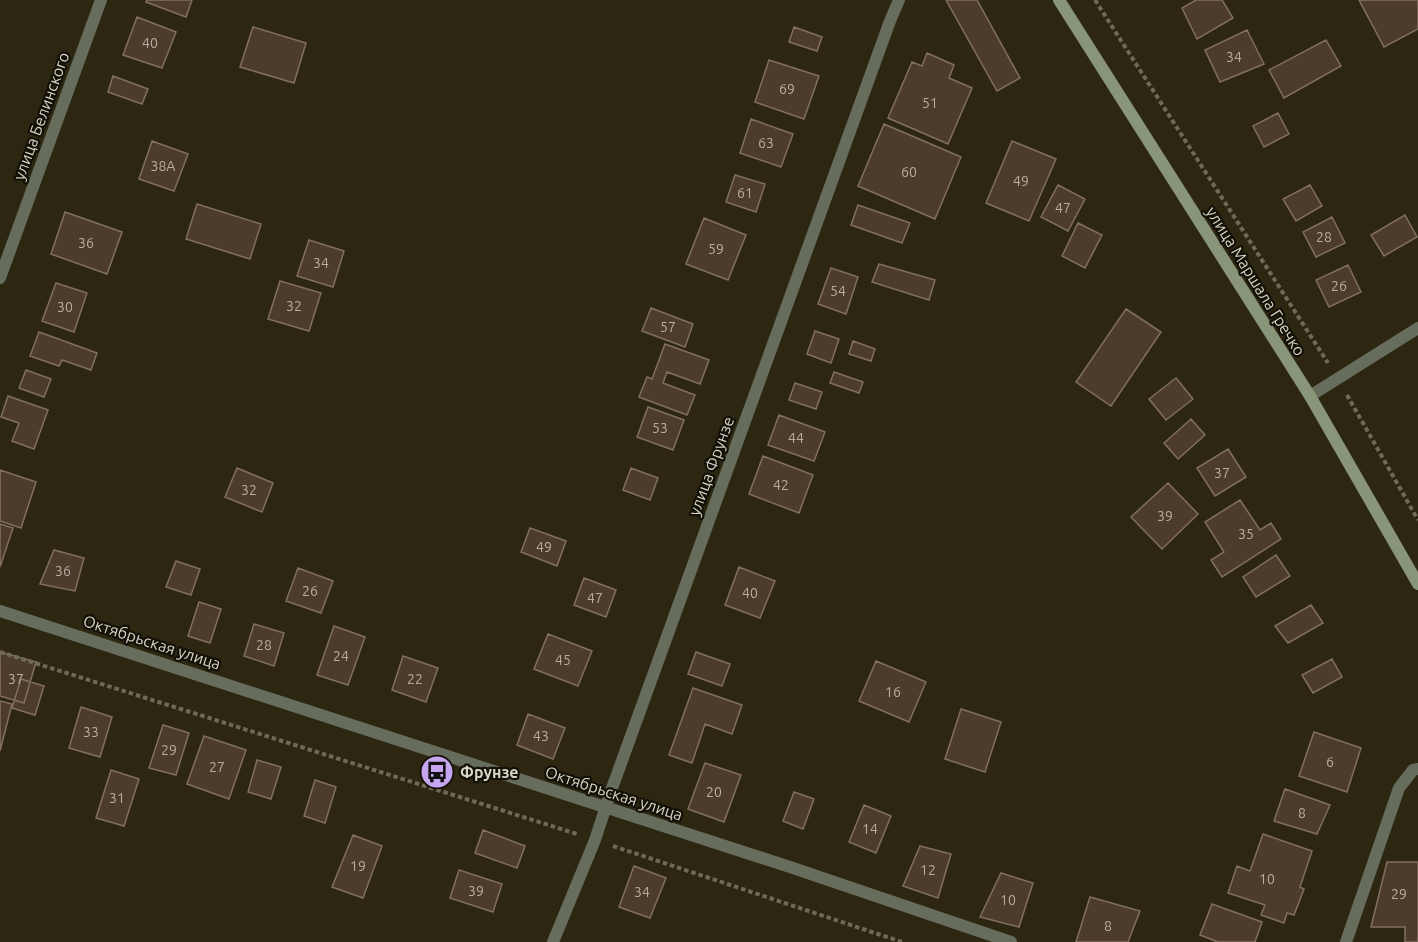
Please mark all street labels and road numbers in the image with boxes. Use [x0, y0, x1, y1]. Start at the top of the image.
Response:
street label: улица Белинского [9, 50, 73, 182]
street label: улица Маршала Гречко [1203, 203, 1309, 359]
street label: улица Фрунзе [685, 414, 737, 518]
street label: Октябрьская улица [81, 611, 223, 673]
street label: Октябрьская улица [543, 762, 685, 824]

